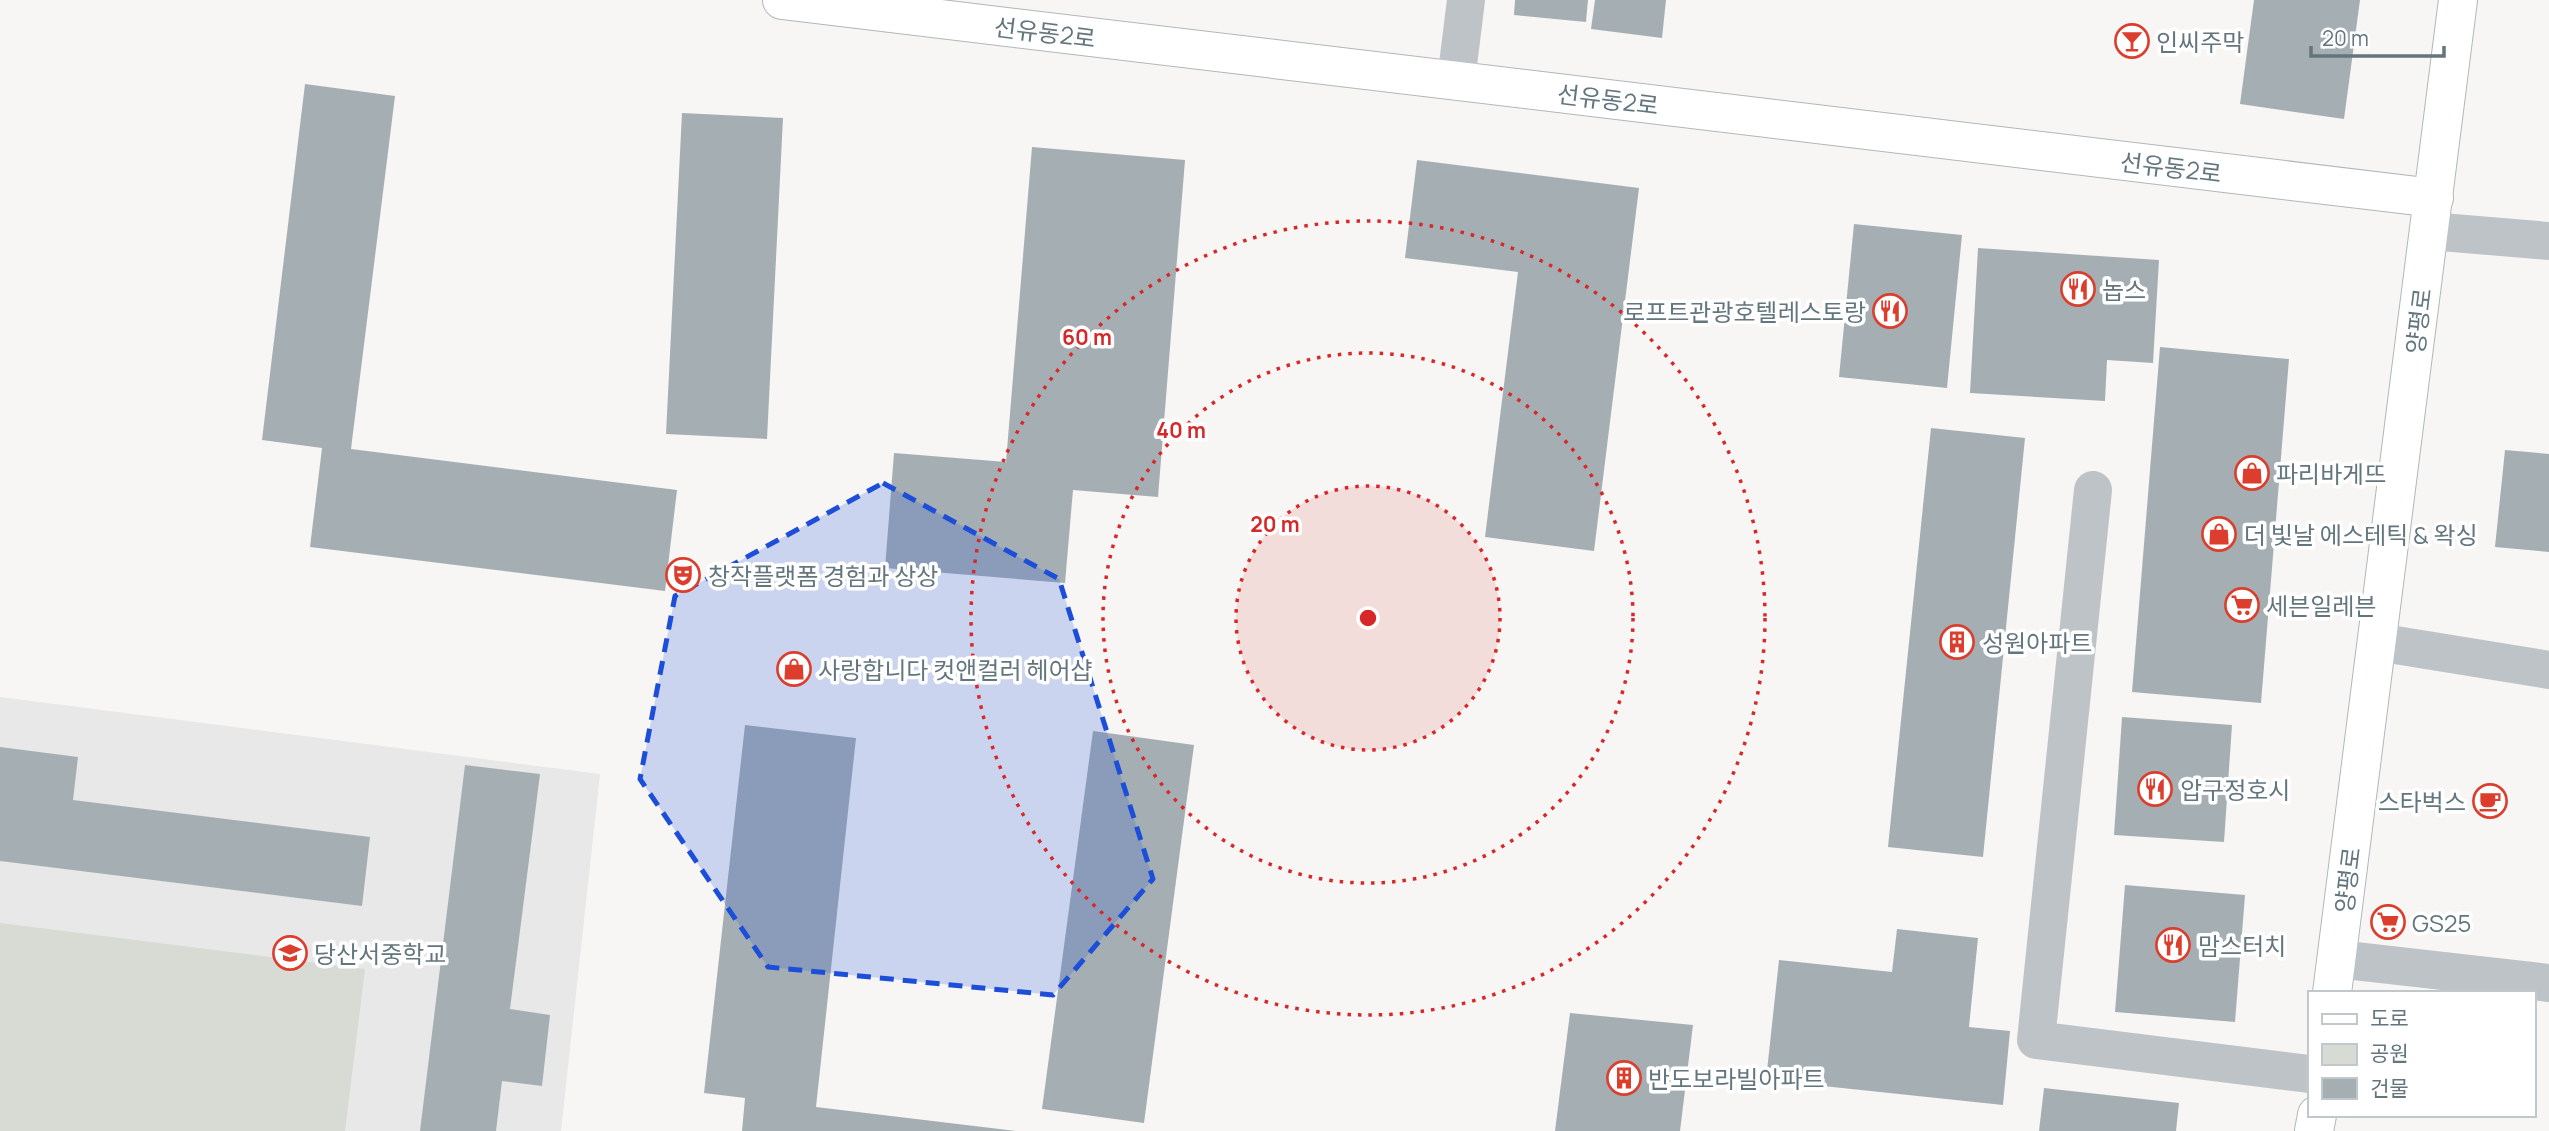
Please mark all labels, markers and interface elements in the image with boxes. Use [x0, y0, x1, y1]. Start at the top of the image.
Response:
street label: 선유동2로 [992, 9, 1098, 55]
scale bar [2311, 14, 2444, 58]
bar icon: 인씨주막 [2113, 22, 2151, 60]
text: 20 m [2322, 24, 2369, 52]
place label: 인씨주막 [2156, 25, 2244, 58]
street label: 선유동2로 [1555, 76, 1661, 122]
street label: 선유동2로 [2118, 144, 2224, 190]
restaurant icon: 놉스 [2059, 270, 2097, 308]
place label: 놉스 [2102, 273, 2146, 306]
street label: 양평로 [2398, 286, 2438, 356]
restaurant icon: 로프트관광호텔레스토랑 [1871, 292, 1909, 330]
place label: 로프트관광호텔레스토랑 [1623, 295, 1866, 328]
text: 60 m [1062, 323, 1112, 351]
text: 40 m [1156, 416, 1206, 444]
shop icon: 파리바게뜨 [2233, 454, 2271, 492]
place label: 파리바게뜨 [2276, 457, 2386, 490]
text: 20 m [1250, 510, 1300, 538]
shop icon: 더 빛날 에스테틱 & 왁싱 [2200, 515, 2238, 553]
place label: 더 빛날 에스테틱 & 왁싱 [2244, 518, 2478, 551]
theatre icon: 창작플랫폼 경험과 상상 [664, 556, 702, 594]
place label: 창작플랫폼 경험과 상상 [708, 559, 938, 592]
supermarket icon: 세븐일레븐 [2223, 586, 2261, 624]
place label: 세븐일레븐 [2266, 589, 2376, 622]
centre of rings [1356, 606, 1380, 630]
building icon: 성원아파트 [1938, 623, 1976, 661]
place label: 성원아파트 [1982, 626, 2092, 659]
shop icon: 사랑합니다 컷앤컬러 헤어샵 [775, 650, 813, 688]
place label: 사랑합니다 컷앤컬러 헤어샵 [818, 653, 1093, 686]
restaurant icon: 압구정호시 [2136, 770, 2174, 808]
place label: 압구정호시 [2180, 773, 2290, 806]
cafe icon: 스타벅스 [2471, 782, 2509, 820]
place label: 스타벅스 [2378, 785, 2466, 818]
street label: 양평로 [2327, 845, 2367, 915]
supermarket icon: GS25 [2369, 903, 2407, 941]
place label: GS25 [2412, 906, 2471, 939]
restaurant icon: 맘스터치 [2154, 926, 2192, 964]
place label: 맘스터치 [2198, 929, 2286, 962]
school or university icon: 당산서중학교 [271, 934, 309, 972]
place label: 당산서중학교 [314, 937, 446, 970]
legend [2308, 991, 2535, 1117]
text: 도로 [2370, 1004, 2409, 1032]
text: 공원 [2370, 1039, 2409, 1067]
building icon: 반도보라빌아파트 [1605, 1059, 1643, 1097]
place label: 반도보라빌아파트 [1648, 1062, 1825, 1095]
text: 건물 [2370, 1074, 2409, 1102]

